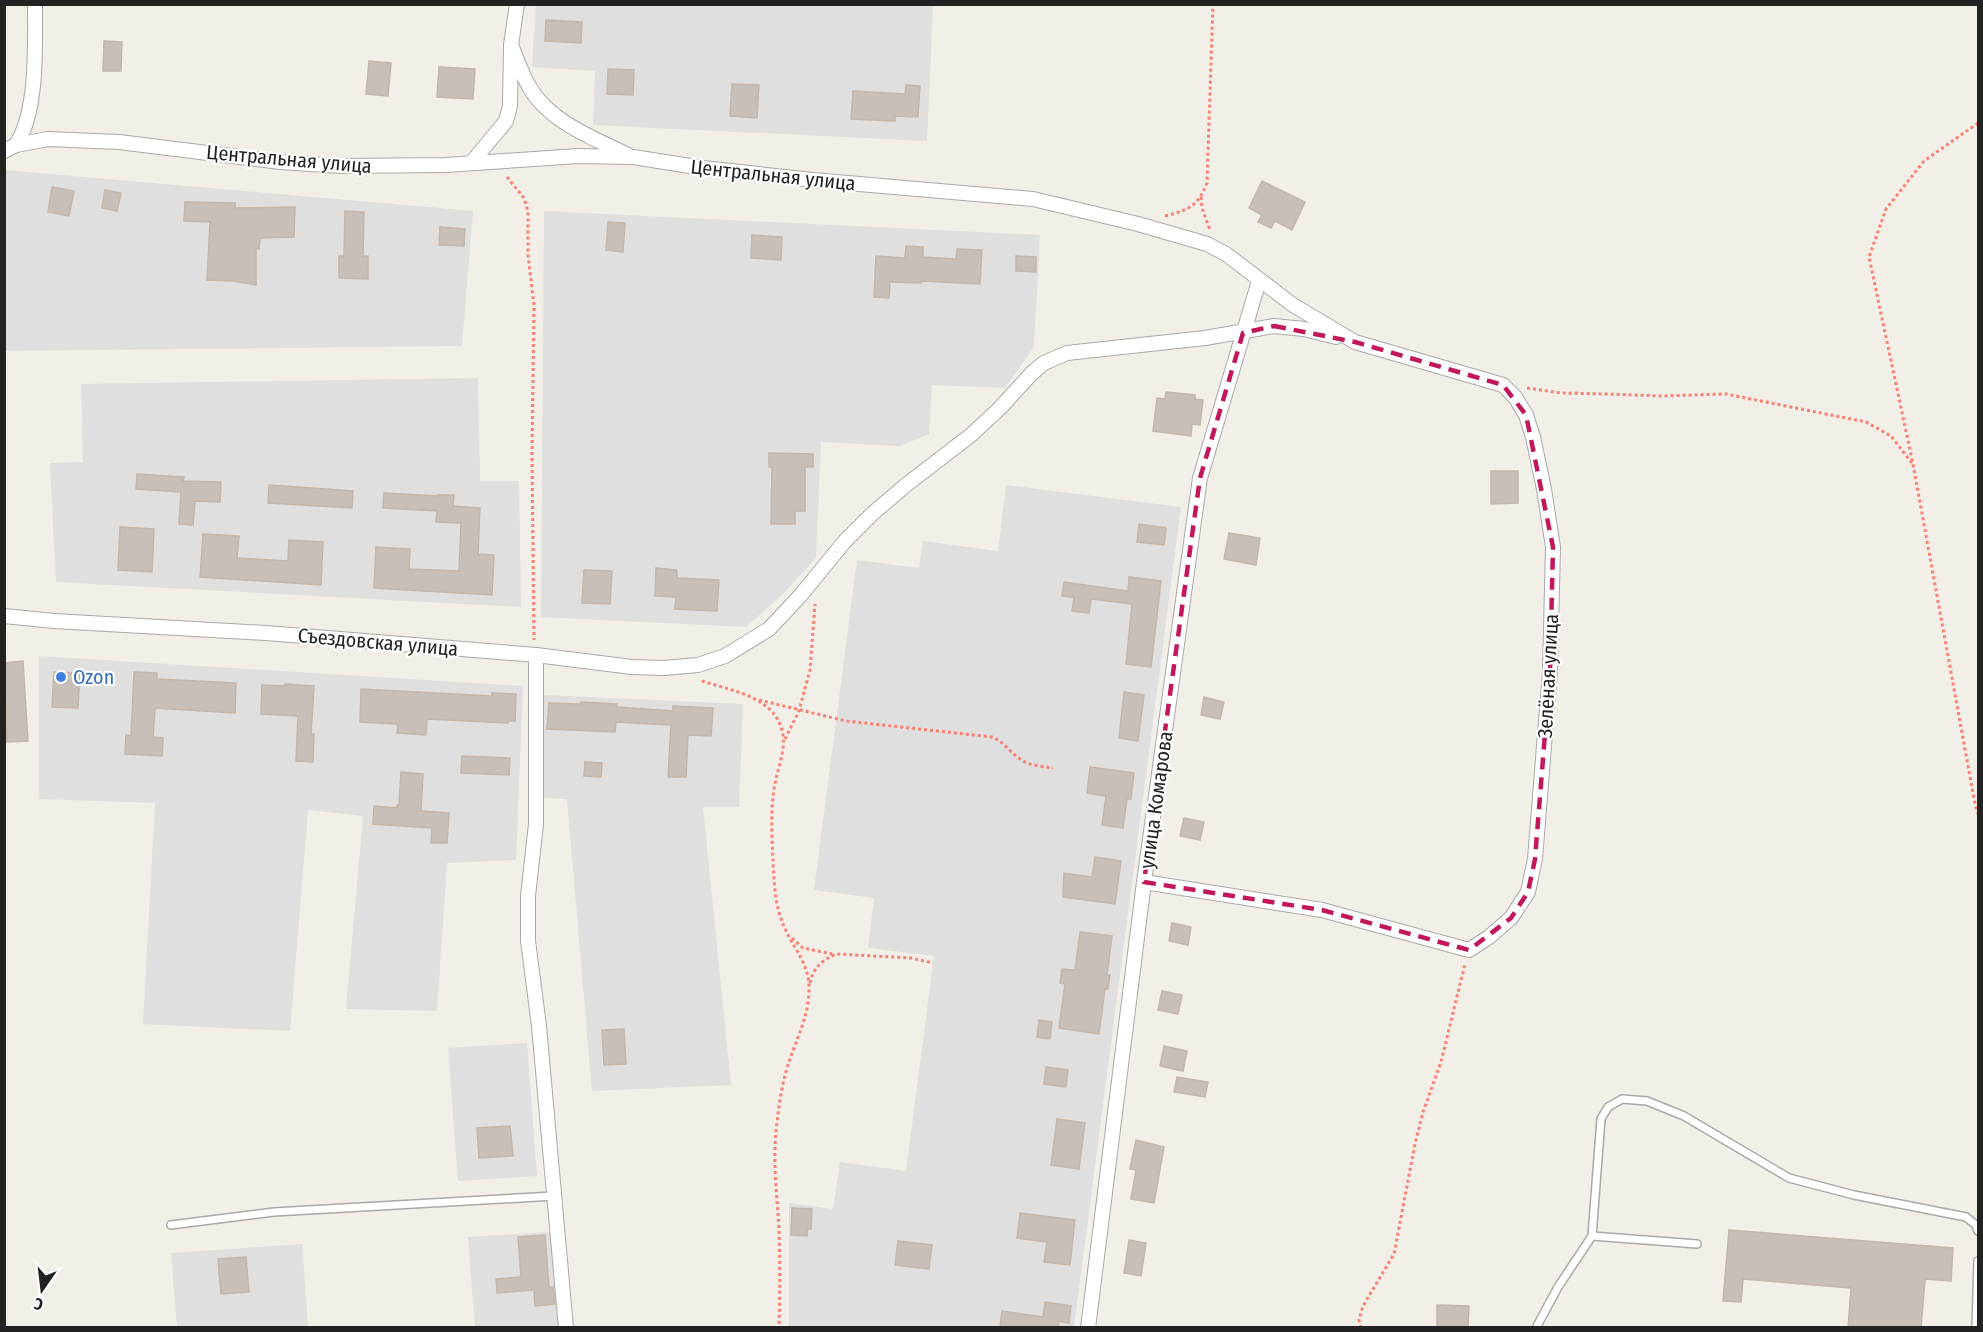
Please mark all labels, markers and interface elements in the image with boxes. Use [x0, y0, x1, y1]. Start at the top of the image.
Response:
street label: Центральная улица [205, 140, 373, 178]
street label: Центральная улица [689, 154, 857, 196]
street label: Зелёная улица [1533, 613, 1563, 739]
street label: Съездовская улица [297, 623, 459, 661]
place label: Ozon [73, 665, 114, 689]
marker: Ozon [54, 670, 68, 684]
street label: улица Комарова [1134, 730, 1178, 870]
north arrow [12, 1260, 72, 1320]
text: С [32, 1294, 45, 1314]

